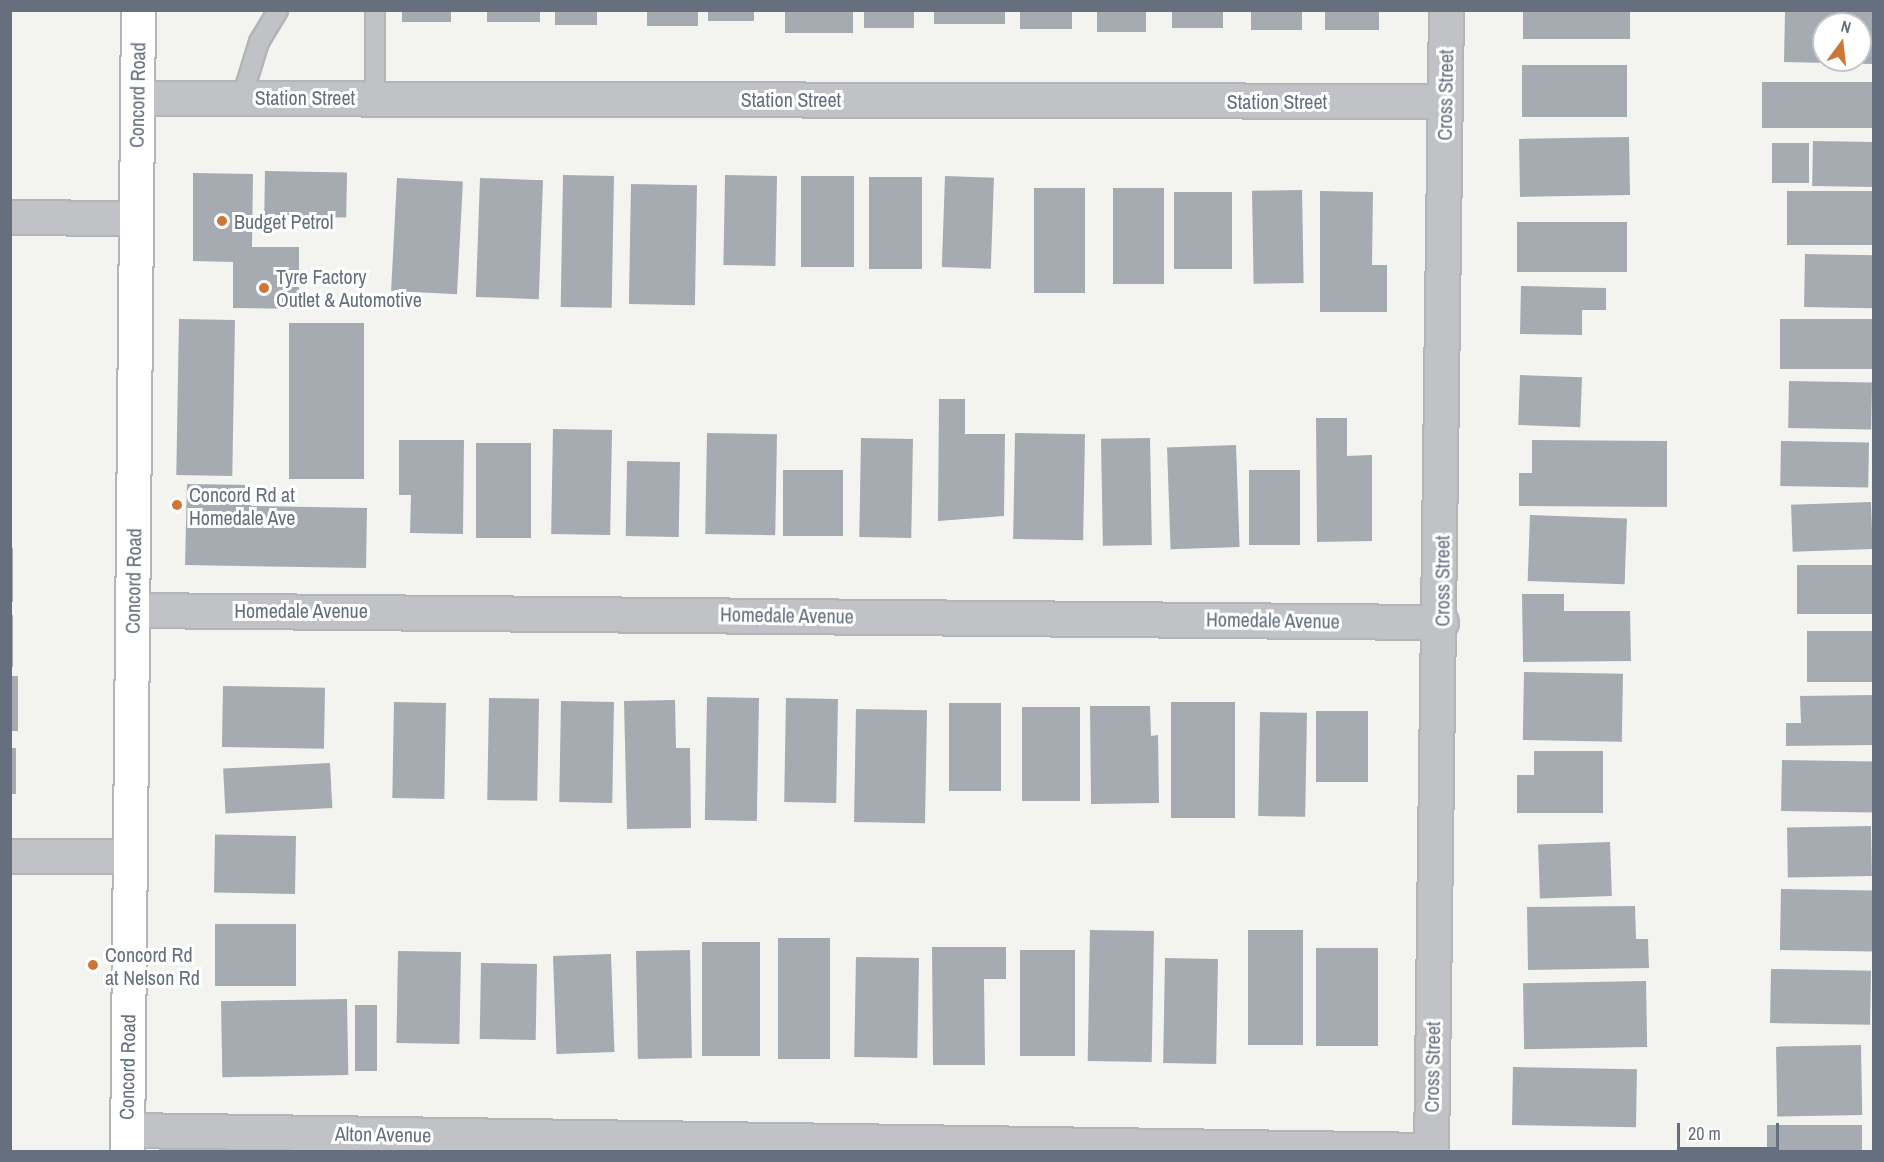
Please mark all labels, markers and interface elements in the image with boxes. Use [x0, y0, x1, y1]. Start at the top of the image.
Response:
north arrow [1812, 12, 1872, 72]
text: N [1839, 15, 1854, 38]
street label: Concord Road [124, 42, 150, 148]
street label: Cross Street [1432, 49, 1458, 141]
street label: Station Street [255, 85, 355, 109]
street label: Station Street [741, 87, 841, 111]
street label: Station Street [1227, 89, 1327, 113]
place label: Budget Petrol [234, 209, 333, 233]
marker: Budget Petrol [215, 214, 229, 228]
place label: Tyre Factory Outlet & Automotive [276, 264, 423, 311]
marker: Tyre Factory Outlet & Automotive [257, 281, 271, 295]
place label: Concord Rd at Homedale Ave [189, 482, 296, 529]
marker: Concord Rd at Homedale Ave [170, 498, 184, 512]
street label: Concord Road [120, 528, 146, 634]
street label: Cross Street [1430, 535, 1454, 627]
street label: Homedale Avenue [234, 598, 368, 622]
street label: Homedale Avenue [719, 602, 855, 628]
street label: Homedale Avenue [1205, 607, 1341, 633]
place label: Concord Rd at Nelson Rd [105, 942, 200, 989]
marker: Concord Rd at Nelson Rd [86, 958, 100, 972]
street label: Concord Road [114, 1014, 140, 1120]
street label: Cross Street [1419, 1021, 1445, 1113]
scale bar [1680, 1111, 1782, 1149]
street label: Alton Avenue [334, 1121, 432, 1147]
text: 20 m [1688, 1121, 1721, 1146]

